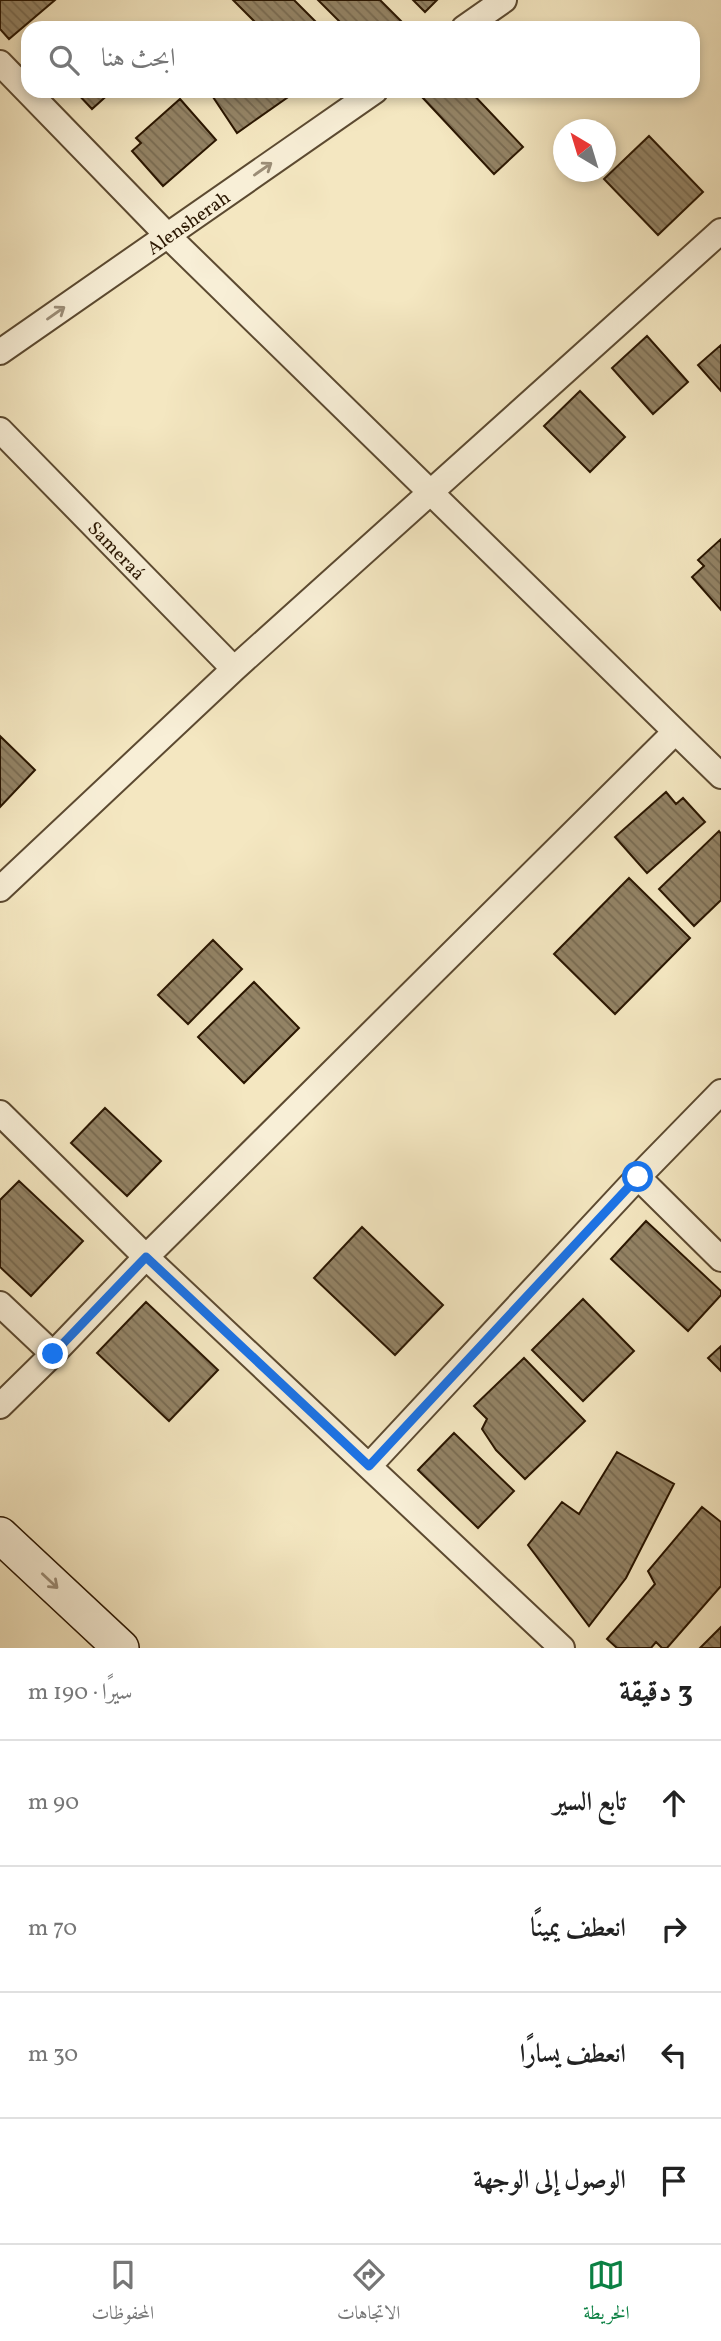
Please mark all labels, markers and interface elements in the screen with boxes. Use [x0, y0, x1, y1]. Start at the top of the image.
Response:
search box [21, 21, 700, 98]
icon: search [45, 41, 83, 79]
text: ابحث هنا [101, 41, 176, 77]
north arrow [553, 119, 616, 182]
one-way arrow [253, 162, 272, 176]
street label: Alensherah [142, 185, 236, 262]
one-way arrow [46, 306, 65, 320]
street label: Sameraá [81, 516, 150, 587]
route start [622, 1161, 653, 1192]
route end [37, 1338, 68, 1369]
one-way arrow [41, 1573, 58, 1590]
text: 3 دقيقة [619, 1672, 693, 1714]
text: سيرًا · 190 m [28, 1677, 133, 1709]
icon: ahead [655, 1784, 693, 1822]
text: تابع السير [553, 1785, 626, 1821]
text: 90 m [28, 1787, 79, 1819]
icon: right [655, 1910, 693, 1948]
text: انعطف يمينًا [530, 1911, 626, 1947]
text: 70 m [28, 1913, 77, 1945]
icon: left [655, 2036, 693, 2074]
text: انعطف يسارًا [520, 2037, 626, 2073]
text: 30 m [28, 2039, 78, 2071]
icon: arrive [655, 2162, 693, 2200]
text: الوصول إلى الوجهة [473, 2163, 626, 2199]
tab: المحفوظات [91, 2256, 154, 2331]
tab: الاتجاهات [337, 2256, 400, 2331]
tab: الخريطة [583, 2256, 630, 2331]

